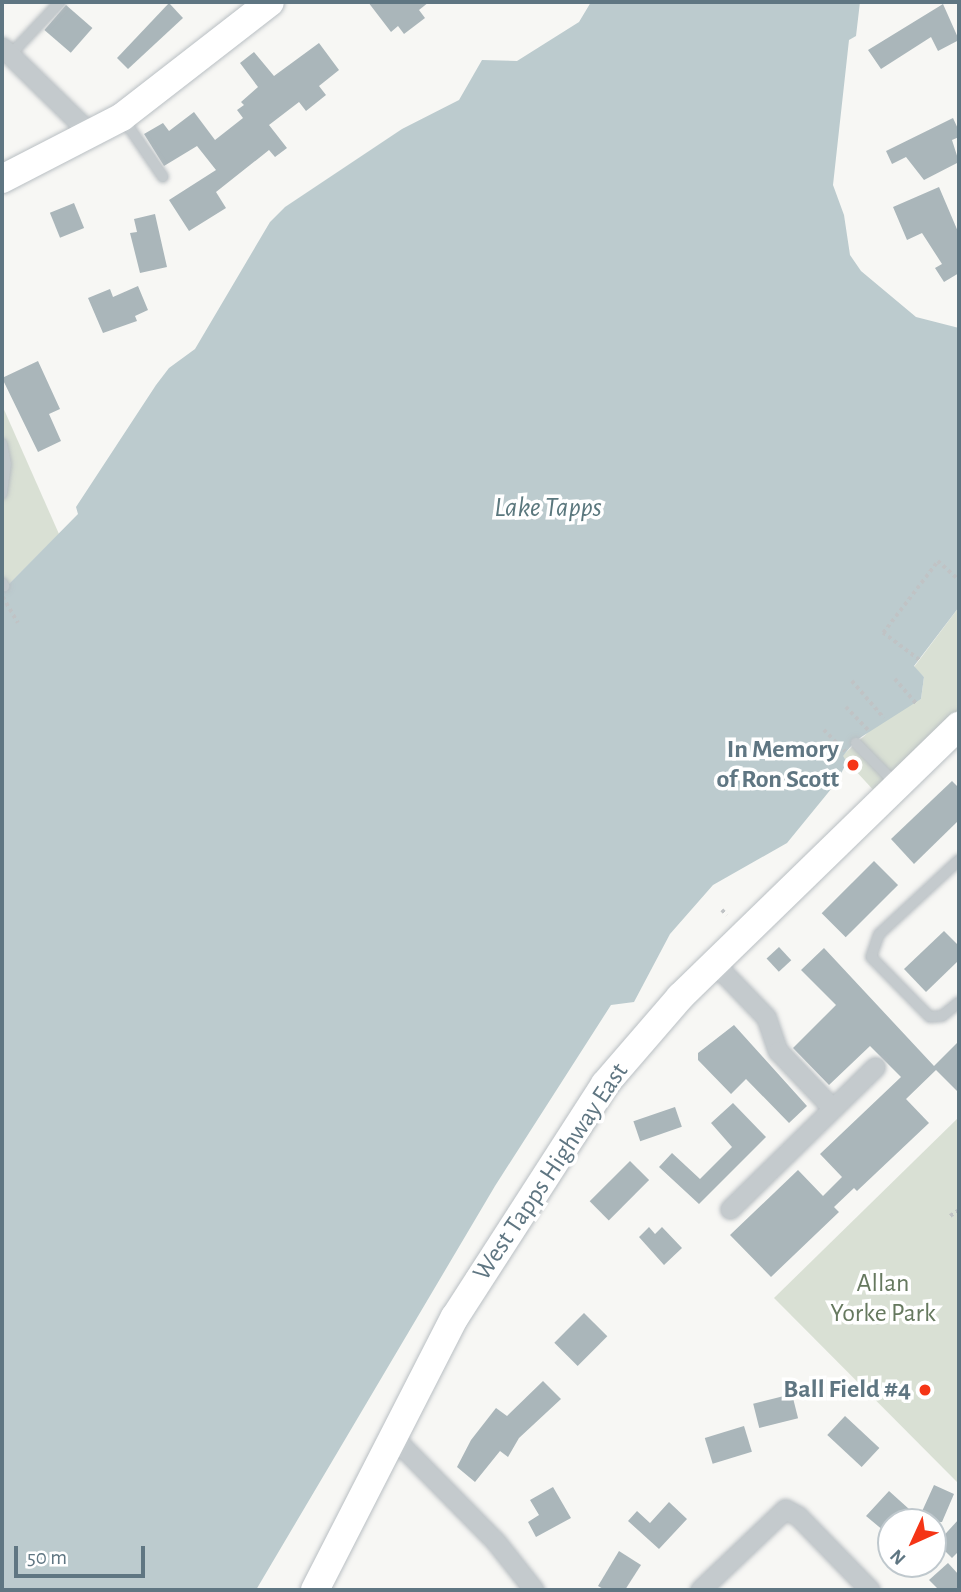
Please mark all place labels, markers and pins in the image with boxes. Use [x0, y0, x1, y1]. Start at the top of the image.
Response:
place label: In Memory of Ron Scott [716, 734, 839, 796]
marker: In Memory of Ron Scott [845, 757, 861, 773]
place label: Ball Field #4 [783, 1374, 911, 1406]
marker: Ball Field #4 [917, 1382, 933, 1398]

